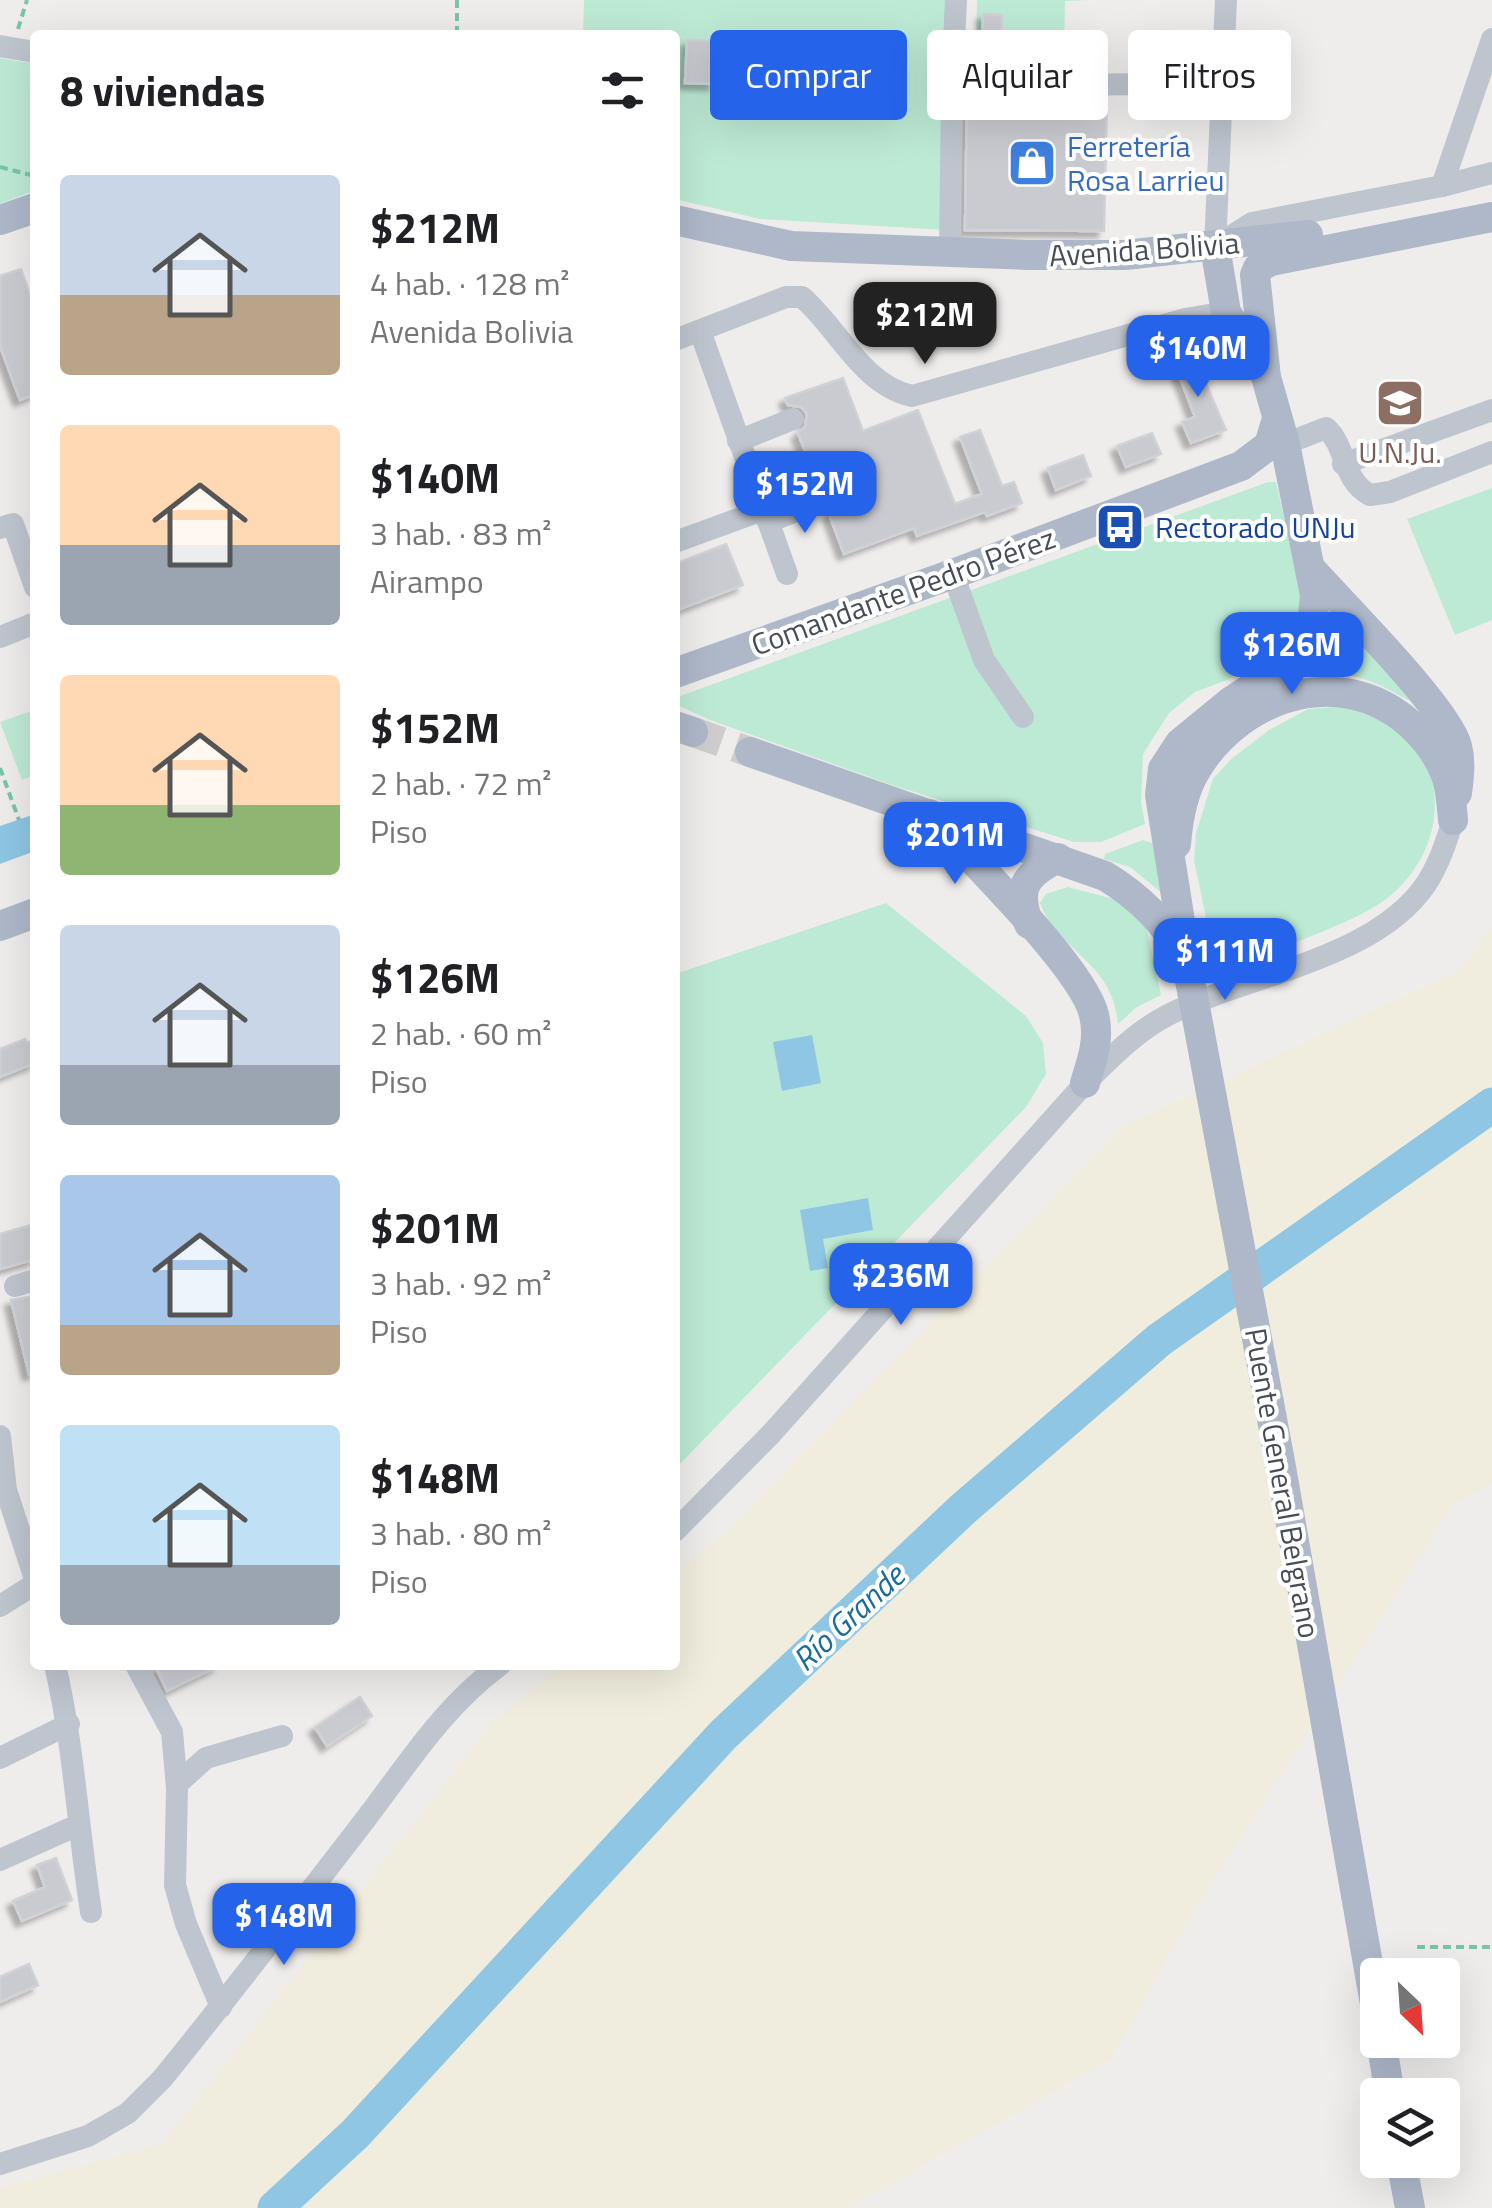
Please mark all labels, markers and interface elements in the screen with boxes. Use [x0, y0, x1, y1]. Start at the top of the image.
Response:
chip: Comprar [710, 30, 907, 120]
chip: Alquilar [927, 30, 1108, 120]
chip: Filtros [1128, 30, 1291, 120]
text: 8 viviendas [60, 58, 265, 122]
icon: filters [595, 63, 650, 118]
place label: Ferretería Rosa Larrieu [1067, 123, 1224, 203]
shop icon: Ferretería Rosa Larrieu [1006, 137, 1058, 189]
text: $212M [370, 195, 500, 259]
icon: home [140, 215, 260, 335]
street label: Avenida Bolivia [1047, 219, 1241, 279]
text: 4 hab. · 128 m² [370, 259, 569, 307]
pin: $212M [855, 282, 995, 367]
text: $212M [875, 290, 975, 338]
text: Avenida Bolivia [370, 307, 573, 355]
pin: $140M [1128, 315, 1268, 400]
text: $140M [1148, 323, 1248, 371]
school or university icon: U.N.Ju. [1374, 377, 1426, 429]
place label: U.N.Ju. [1358, 429, 1442, 475]
text: $140M [370, 445, 500, 509]
pin: $152M [735, 451, 875, 536]
text: $152M [755, 459, 855, 507]
icon: home [140, 465, 260, 585]
bus stop icon: Rectorado UNJu [1094, 501, 1146, 553]
place label: Rectorado UNJu [1155, 504, 1356, 550]
text: 3 hab. · 83 m² [370, 509, 552, 557]
street label: Comandante Pedro Pérez [745, 515, 1061, 667]
text: Airampo [370, 557, 484, 605]
pin: $126M [1222, 612, 1362, 697]
text: $126M [1242, 620, 1342, 668]
text: $152M [370, 695, 500, 759]
icon: home [140, 715, 260, 835]
text: 2 hab. · 72 m² [370, 759, 552, 807]
pin: $201M [885, 802, 1025, 887]
text: Piso [370, 807, 428, 855]
text: $201M [905, 810, 1005, 858]
pin: $111M [1155, 918, 1295, 1003]
text: $111M [1175, 926, 1275, 974]
text: $126M [370, 945, 500, 1009]
icon: home [140, 965, 260, 1085]
text: 2 hab. · 60 m² [370, 1009, 552, 1057]
text: Piso [370, 1057, 428, 1105]
text: $201M [370, 1195, 500, 1259]
icon: home [140, 1215, 260, 1335]
pin: $236M [831, 1243, 971, 1328]
text: $236M [851, 1251, 951, 1299]
text: 3 hab. · 92 m² [370, 1259, 552, 1307]
text: Piso [370, 1307, 428, 1355]
street label: Puente General Belgrano [1233, 1324, 1333, 1642]
text: $148M [370, 1445, 500, 1509]
icon: home [140, 1465, 260, 1585]
text: 3 hab. · 80 m² [370, 1509, 552, 1557]
water label: Río Grande [781, 1551, 917, 1682]
text: Piso [370, 1557, 428, 1605]
pin: $148M [214, 1883, 354, 1968]
text: $148M [234, 1891, 334, 1939]
north arrow [1360, 1958, 1460, 2058]
map controls [1360, 1958, 1460, 2178]
button: layers [1360, 2078, 1460, 2178]

